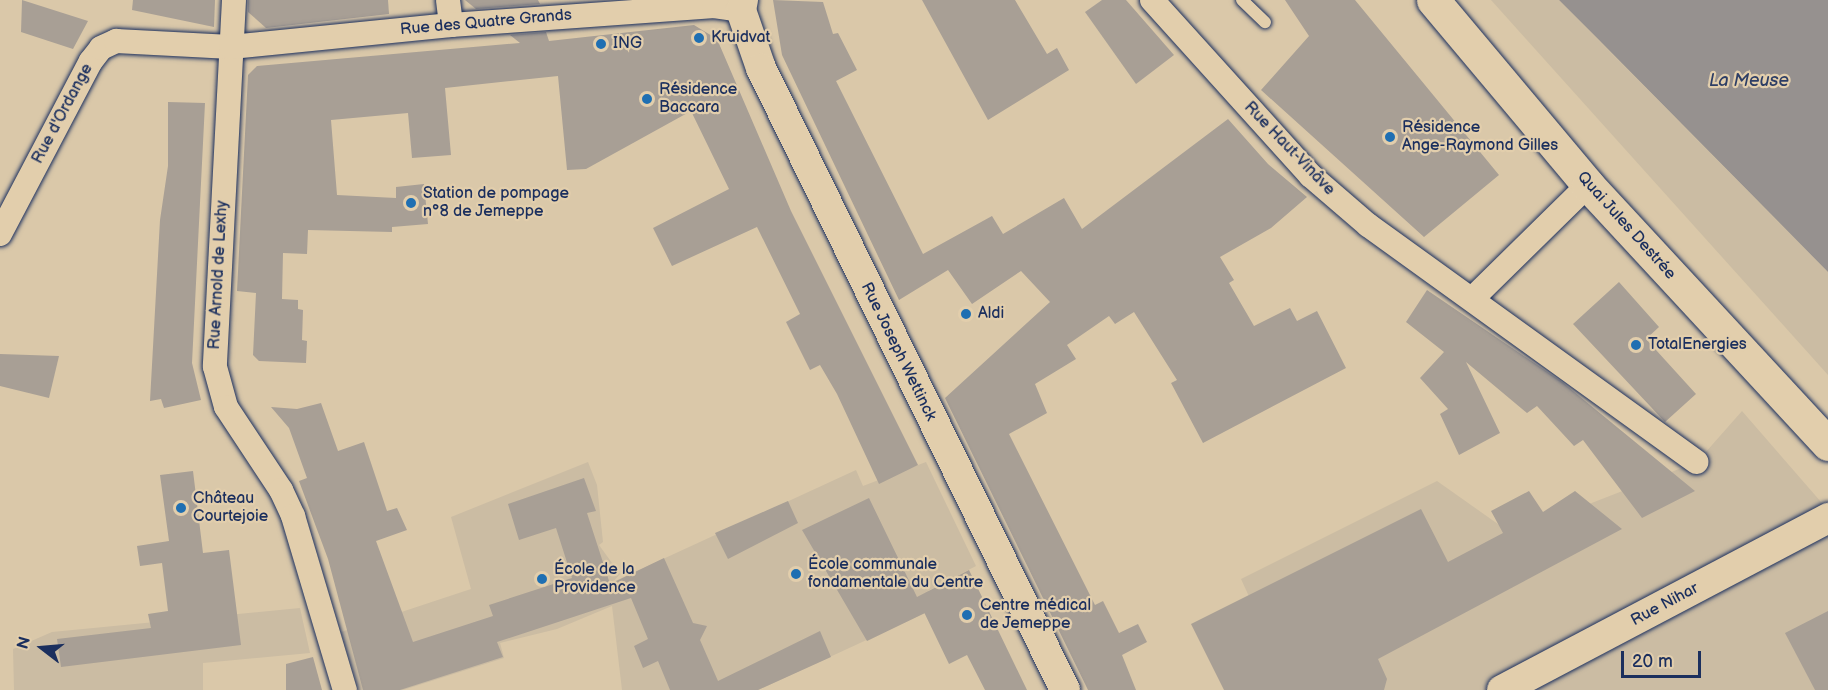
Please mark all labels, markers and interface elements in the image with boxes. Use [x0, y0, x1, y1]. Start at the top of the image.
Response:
street label: Rue des Quatre Grands [399, 6, 573, 40]
place label: Kruidvat [711, 28, 770, 48]
marker: Kruidvat [692, 31, 706, 45]
place label: ING [613, 34, 642, 54]
marker: ING [594, 37, 608, 51]
street label: Rue d'Ordange [29, 61, 97, 167]
water label: La Meuse [1709, 70, 1789, 92]
place label: Résidence Baccara [659, 80, 737, 118]
marker: Résidence Baccara [640, 92, 654, 106]
street label: Rue Haut-Vinâve [1240, 98, 1338, 200]
place label: Résidence Ange-Raymond Gilles [1402, 118, 1558, 156]
marker: Résidence Ange-Raymond Gilles [1383, 130, 1397, 144]
street label: Quai Jules Destrée [1572, 168, 1680, 284]
place label: Station de pompage n°8 de Jemeppe [423, 184, 569, 222]
marker: Station de pompage n°8 de Jemeppe [404, 196, 418, 210]
street label: Rue Arnold de Lexhy [206, 200, 232, 350]
street label: Rue Joseph Wettinck [856, 279, 940, 425]
place label: Aldi [978, 304, 1004, 324]
marker: Aldi [959, 307, 973, 321]
place label: TotalEnergies [1648, 335, 1747, 355]
marker: TotalEnergies [1629, 338, 1643, 352]
place label: Château Courtejoie [193, 489, 268, 527]
marker: Château Courtejoie [174, 501, 188, 515]
place label: École communale fondamentale du Centre [808, 555, 983, 593]
place label: École de la Providence [554, 560, 636, 598]
marker: École communale fondamentale du Centre [789, 567, 803, 581]
marker: École de la Providence [535, 572, 549, 586]
street label: Rue Nihar [1628, 579, 1702, 631]
place label: Centre médical de Jemeppe [980, 596, 1091, 634]
marker: Centre médical de Jemeppe [958, 606, 976, 624]
north arrow [12, 618, 72, 678]
text: N [13, 634, 35, 651]
scale bar [1624, 639, 1704, 677]
text: 20 m [1632, 651, 1673, 672]

